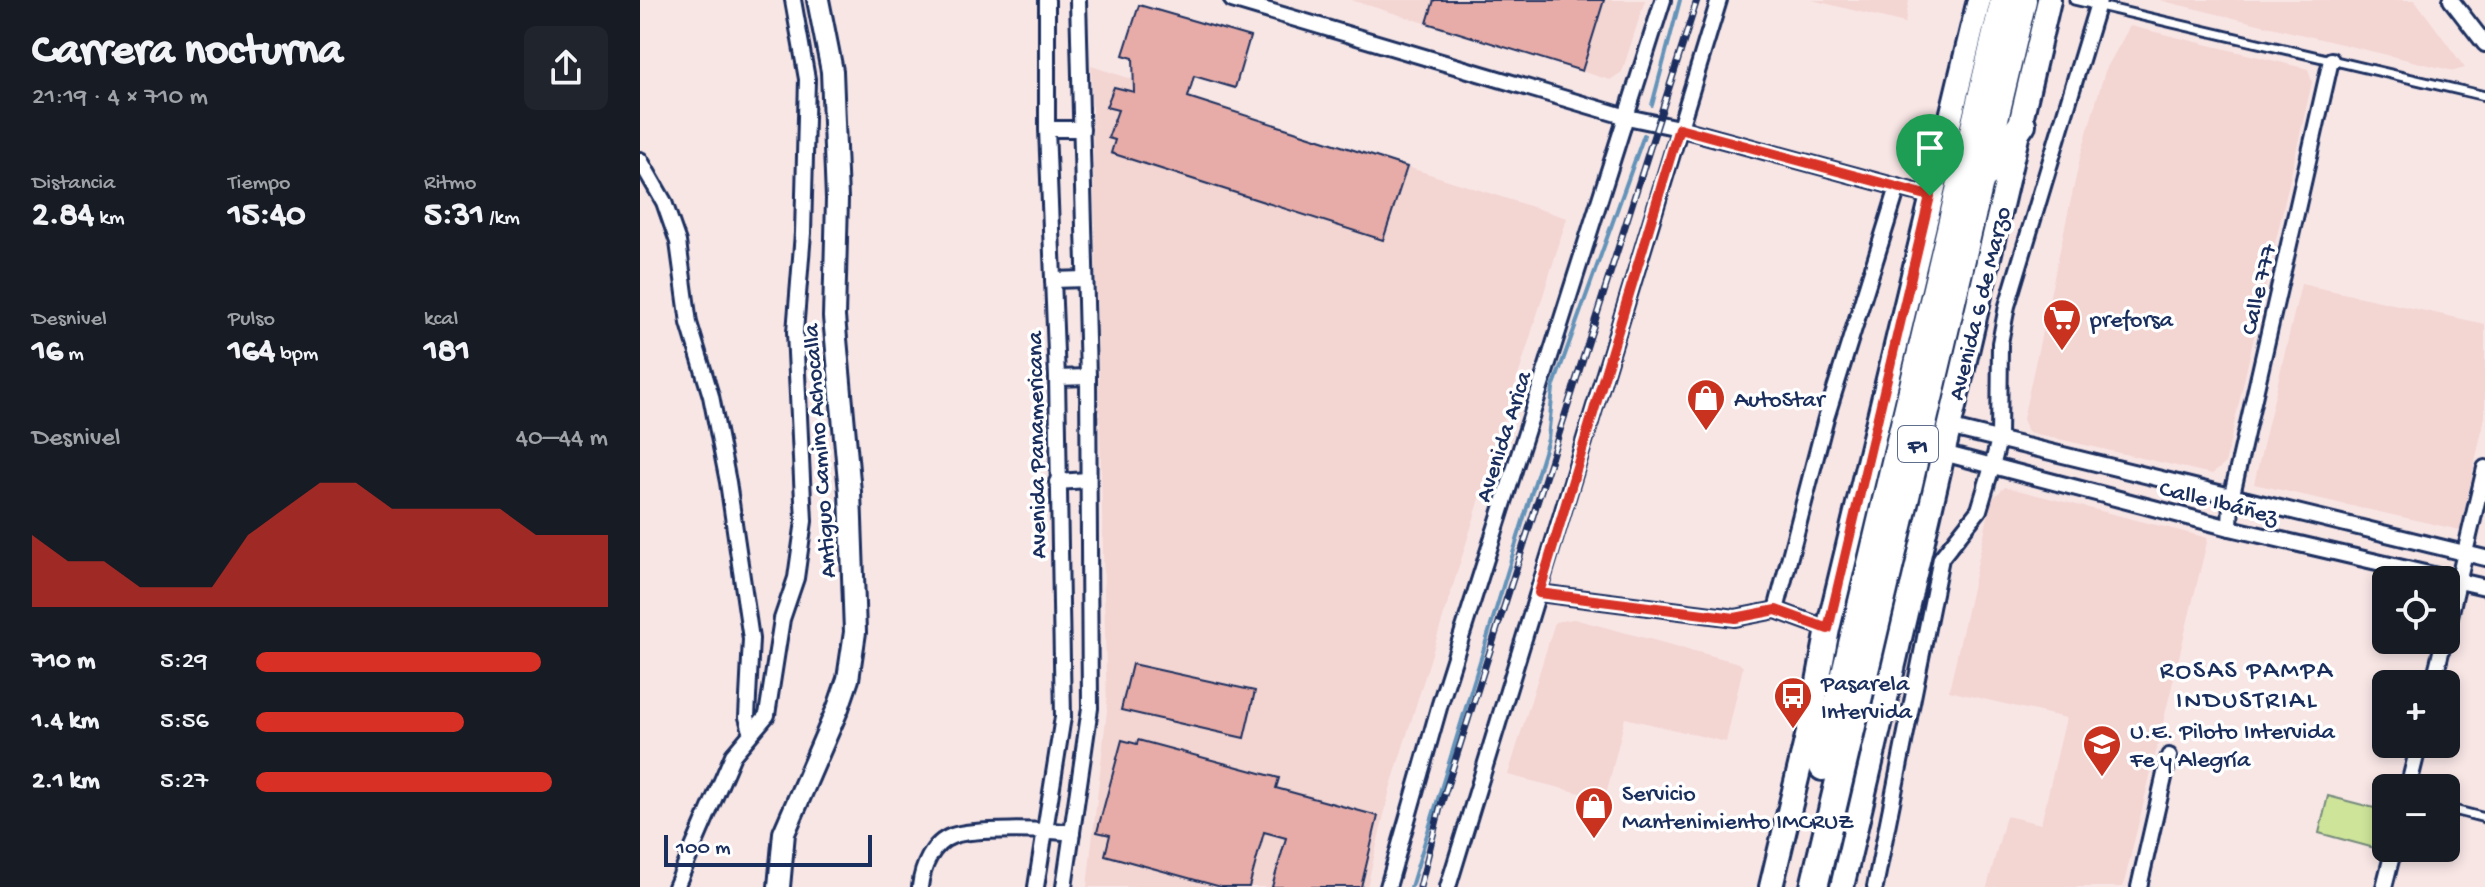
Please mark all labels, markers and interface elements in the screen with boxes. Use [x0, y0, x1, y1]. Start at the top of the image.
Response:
button: share [524, 26, 608, 110]
text: Carrera nocturna [32, 27, 343, 79]
text: 21:19 · 4 × 710 m [32, 83, 208, 114]
pin [1896, 114, 1964, 196]
icon: arrive [1908, 126, 1952, 170]
text: Distancia [32, 171, 115, 197]
text: Tiempo [228, 171, 290, 197]
text: Ritmo [424, 171, 476, 197]
text: 2.84 [32, 197, 94, 237]
text: 15:40 [228, 197, 306, 237]
text: 5:31 [424, 197, 484, 237]
street label: Avenida 6 de Marzo [1943, 204, 2019, 404]
text: km [94, 206, 125, 232]
text: /km [484, 206, 520, 232]
street label: Calle 777 [2236, 241, 2285, 338]
supermarket icon: preforsa [2041, 297, 2083, 352]
text: Desnivel [32, 307, 107, 333]
text: Pulso [228, 307, 275, 333]
text: kcal [424, 307, 458, 333]
place label: preforsa [2089, 307, 2174, 336]
street label: Antiguo Camino Achocalla [798, 322, 845, 579]
street label: Avenida Panamericana [1022, 330, 1055, 559]
text: 16 [32, 333, 63, 373]
text: 164 [228, 333, 275, 373]
text: 181 [424, 333, 470, 373]
text: m [63, 342, 84, 368]
text: bpm [275, 342, 318, 368]
street label: Avenida Arica [1471, 367, 1540, 506]
shop icon: AutoStar [1685, 377, 1727, 432]
place label: AutoStar [1734, 387, 1827, 416]
text: Desnivel [32, 424, 121, 455]
text: 40–44 m [516, 424, 608, 455]
road number: F1 [1898, 426, 1938, 462]
street label: Calle Ibáñez [2156, 476, 2282, 533]
map controls [2372, 566, 2460, 862]
button: locate [2372, 566, 2460, 654]
text: 710 m [32, 647, 95, 678]
text: 5:29 [160, 647, 208, 678]
district label: ROSAS PAMPA INDUSTRIAL [2160, 657, 2334, 718]
button: + [2372, 670, 2460, 758]
place label: Pasarela Intervida [1820, 671, 1913, 728]
bus stop icon: Pasarela Intervida [1772, 675, 1814, 730]
text: 1.4 km [32, 707, 99, 738]
text: 5:56 [160, 707, 209, 738]
place label: U.E. Piloto Intervida Fe y Alegría [2129, 719, 2335, 776]
school or university icon: U.E. Piloto Intervida Fe y Alegría [2081, 723, 2123, 778]
text: 2.1 km [32, 767, 100, 798]
text: 5:27 [160, 767, 208, 798]
button: − [2372, 774, 2460, 862]
place label: Servicio Mantenimiento IMCRUZ [1622, 781, 1854, 838]
shop icon: Servicio Mantenimiento IMCRUZ [1573, 785, 1615, 840]
scale bar [664, 831, 872, 867]
text: 100 m [676, 836, 731, 862]

